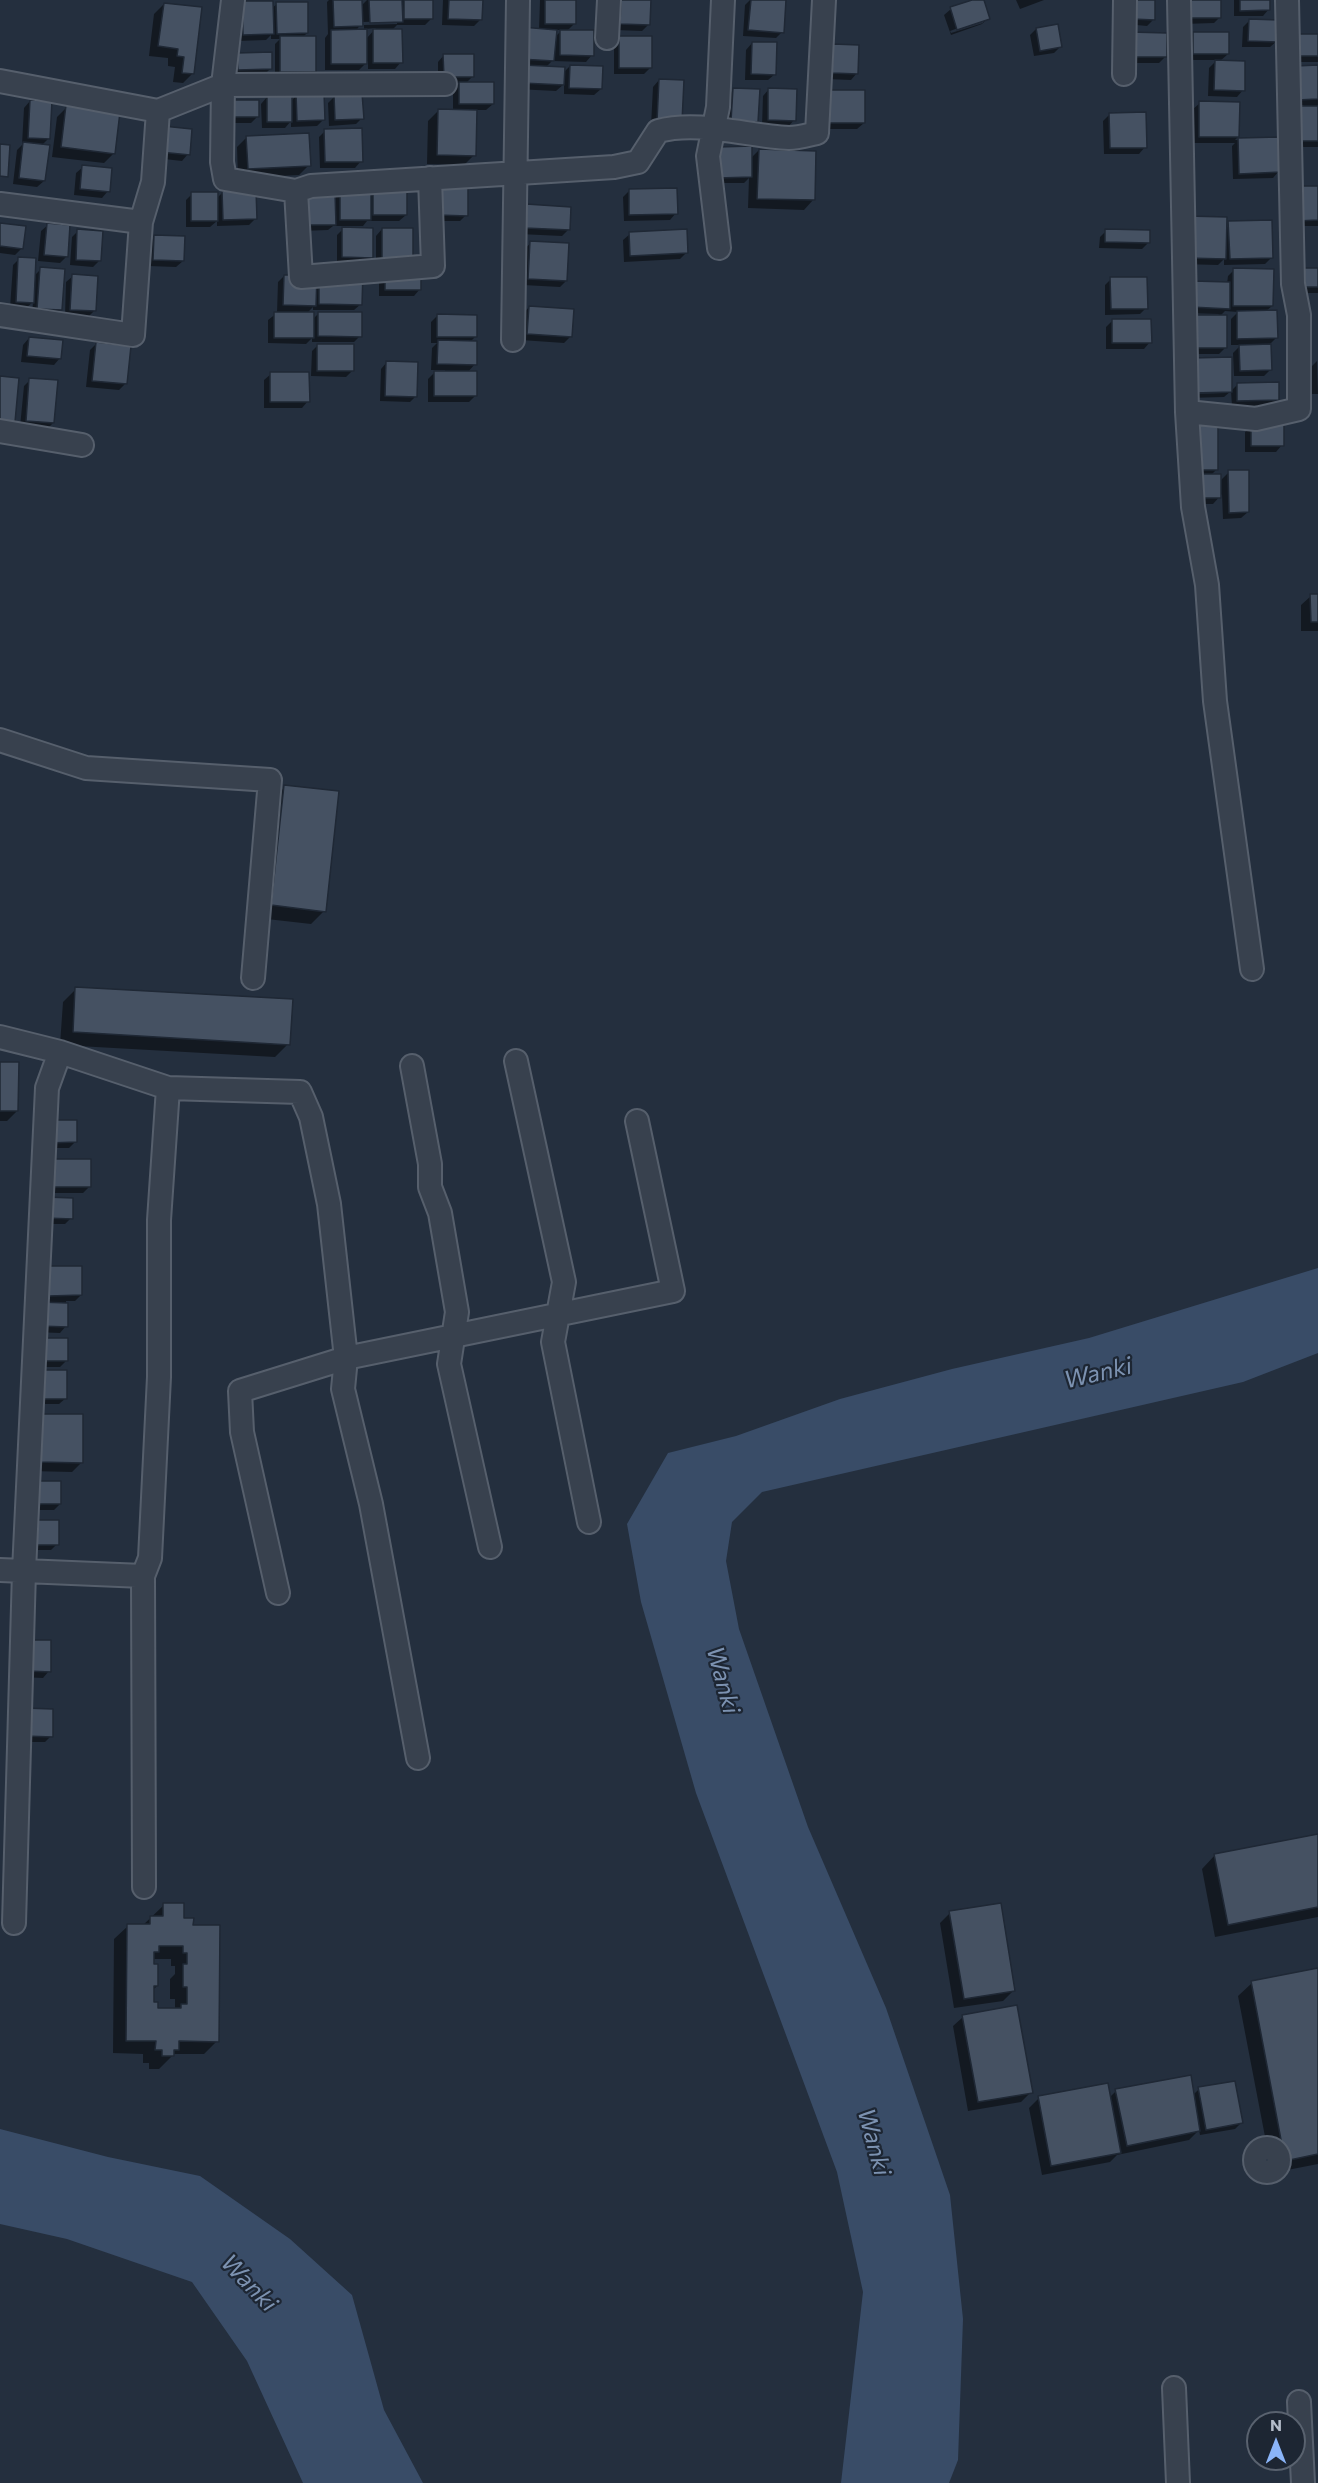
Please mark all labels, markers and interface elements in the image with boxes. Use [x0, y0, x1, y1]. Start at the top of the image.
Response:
water label: Wanki [1061, 1351, 1135, 1395]
water label: Wanki [700, 1643, 746, 1717]
water label: Wanki [851, 2105, 897, 2179]
water label: Wanki [215, 2248, 283, 2318]
north arrow [1246, 2411, 1306, 2471]
text: N [1270, 2415, 1282, 2434]

